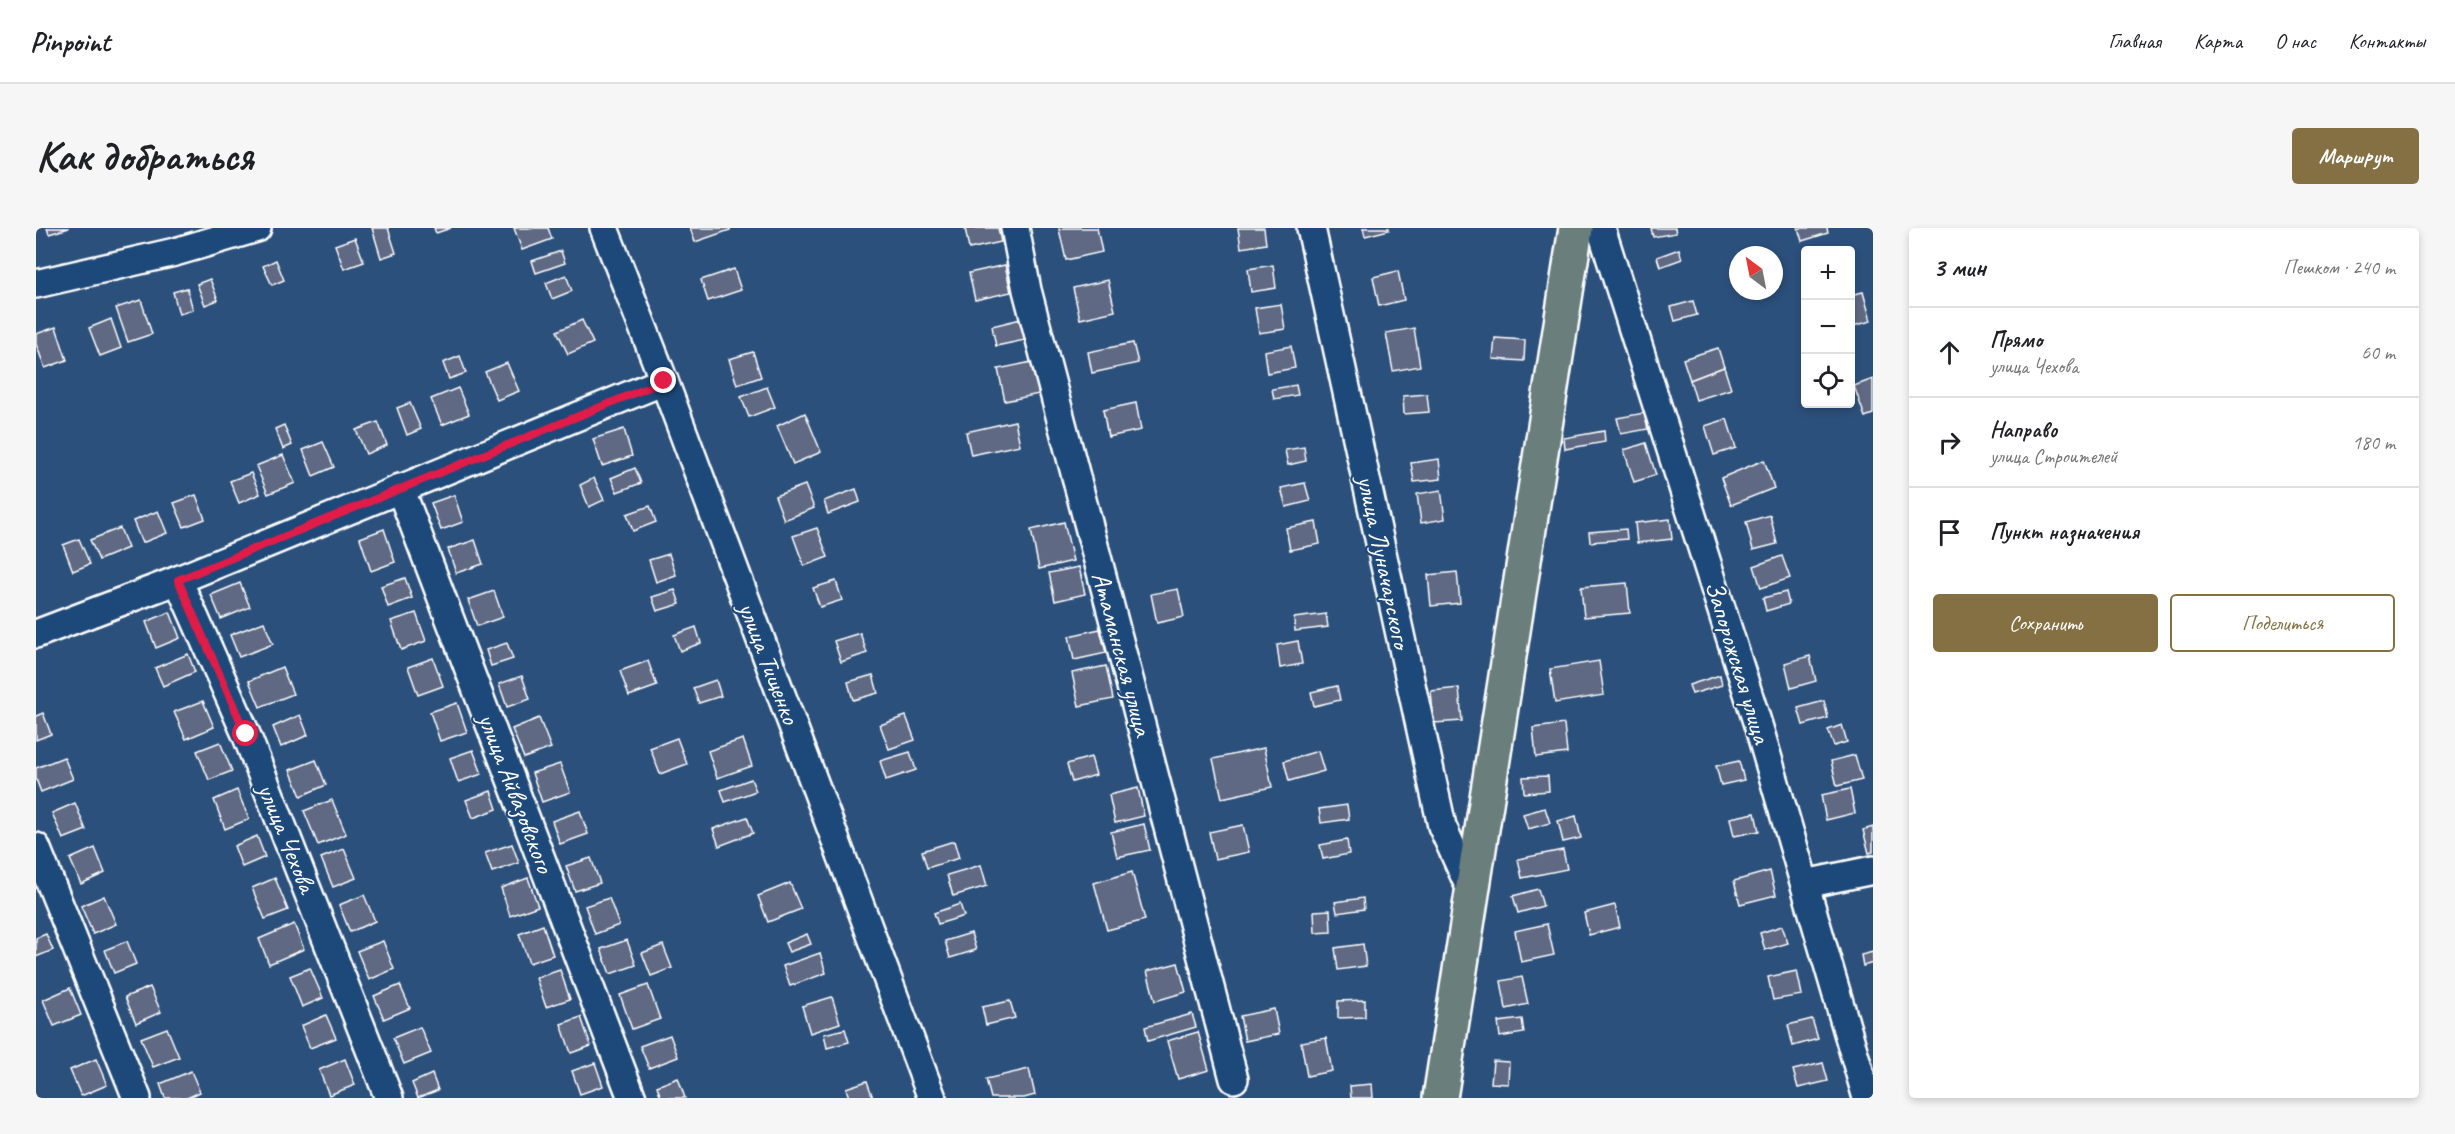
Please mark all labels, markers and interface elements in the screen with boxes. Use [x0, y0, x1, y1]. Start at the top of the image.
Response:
text: Pinpoint [30, 24, 110, 59]
text: Главная [2108, 28, 2161, 54]
text: Карта [2194, 28, 2242, 54]
text: О нас [2275, 28, 2316, 54]
text: Контакты [2349, 28, 2425, 54]
button: Маршрут [2292, 128, 2419, 184]
text: Как добраться [36, 130, 253, 183]
north arrow [1729, 246, 1783, 300]
map controls [1801, 246, 1855, 408]
button: + [1801, 246, 1855, 300]
text: 3 мин [1933, 251, 1986, 284]
text: Пешком · 240 m [2283, 255, 2395, 280]
button: − [1801, 300, 1855, 354]
text: Прямо [1990, 326, 2042, 354]
icon: ahead [1933, 336, 1966, 369]
text: 60 m [2361, 340, 2395, 365]
button: locate [1801, 354, 1855, 408]
text: улица Чехова [1990, 354, 2078, 379]
route end [650, 367, 676, 393]
text: Направо [1990, 416, 2057, 444]
icon: right [1933, 426, 1966, 459]
text: 180 m [2352, 430, 2395, 455]
text: улица Строителей [1990, 444, 2117, 469]
street label: улица Луначарского [1349, 471, 1419, 654]
icon: arrive [1933, 516, 1966, 549]
text: Пункт назначения [1990, 518, 2139, 546]
street label: Атаманская улица [1084, 568, 1160, 741]
street label: Запорожская улица [1698, 577, 1779, 749]
button: Сохранить [1933, 594, 2158, 652]
button: Поделиться [2170, 594, 2395, 652]
street label: улица Тищенко [730, 596, 808, 730]
street label: улица Айвазовского [470, 707, 562, 879]
route start [232, 720, 258, 746]
street label: улица Чехова [249, 777, 325, 900]

